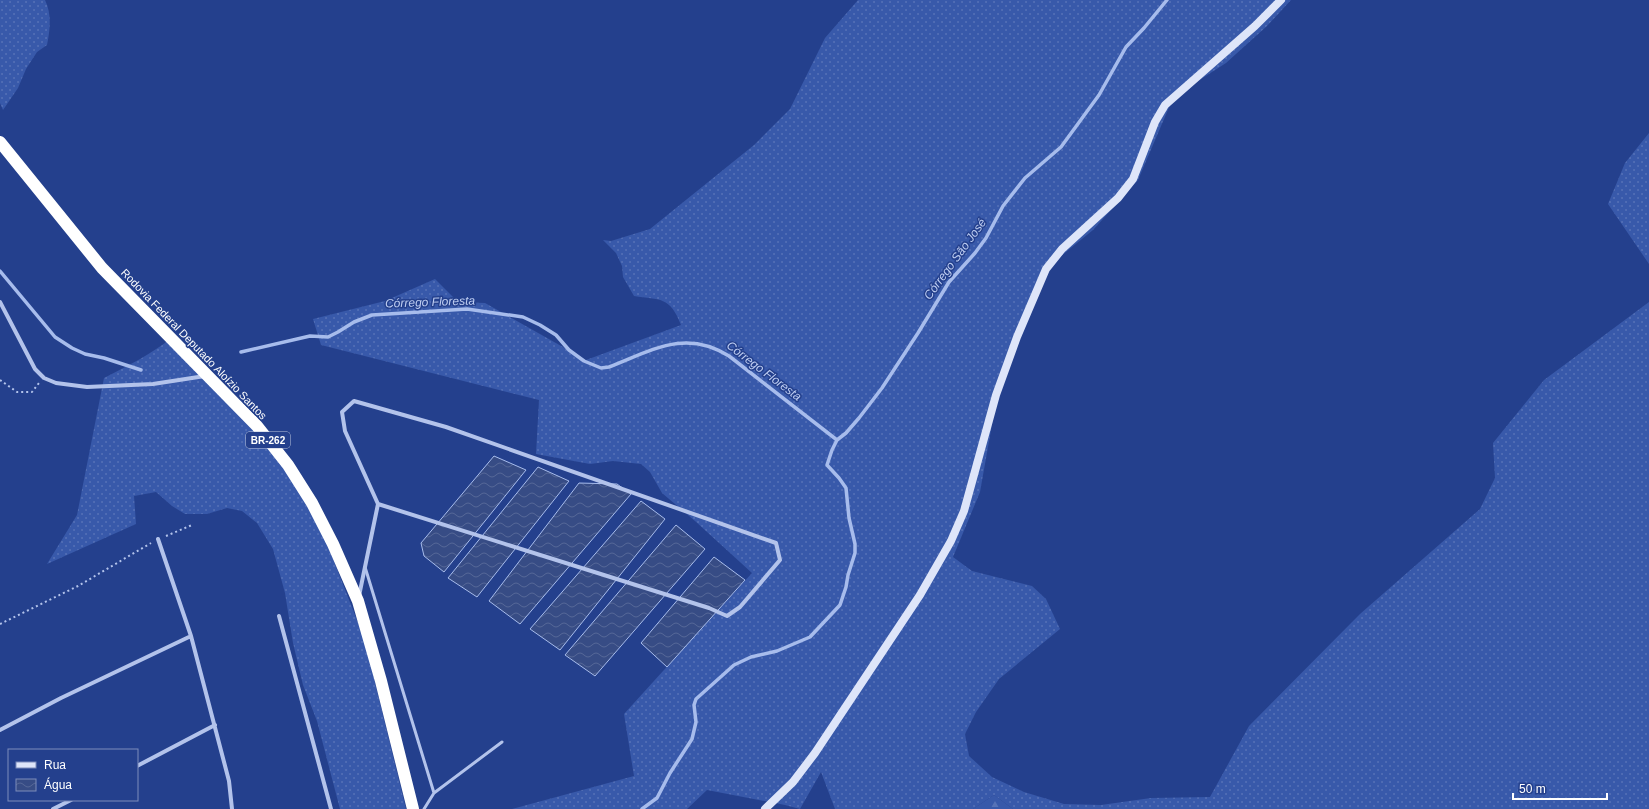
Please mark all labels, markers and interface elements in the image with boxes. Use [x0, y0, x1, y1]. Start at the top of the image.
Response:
water label: Córrego São José [921, 216, 989, 302]
street label: Rodovia Federal Deputado Aloízio Santos [119, 266, 270, 422]
water label: Córrego Floresta [385, 293, 476, 311]
water label: Córrego Floresta [724, 338, 804, 404]
road number: BR-262 [246, 432, 290, 448]
legend [8, 749, 138, 801]
text: Rua [44, 758, 66, 772]
scale bar [1513, 775, 1607, 801]
text: Água [44, 777, 72, 792]
text: 50 m [1519, 782, 1546, 796]

